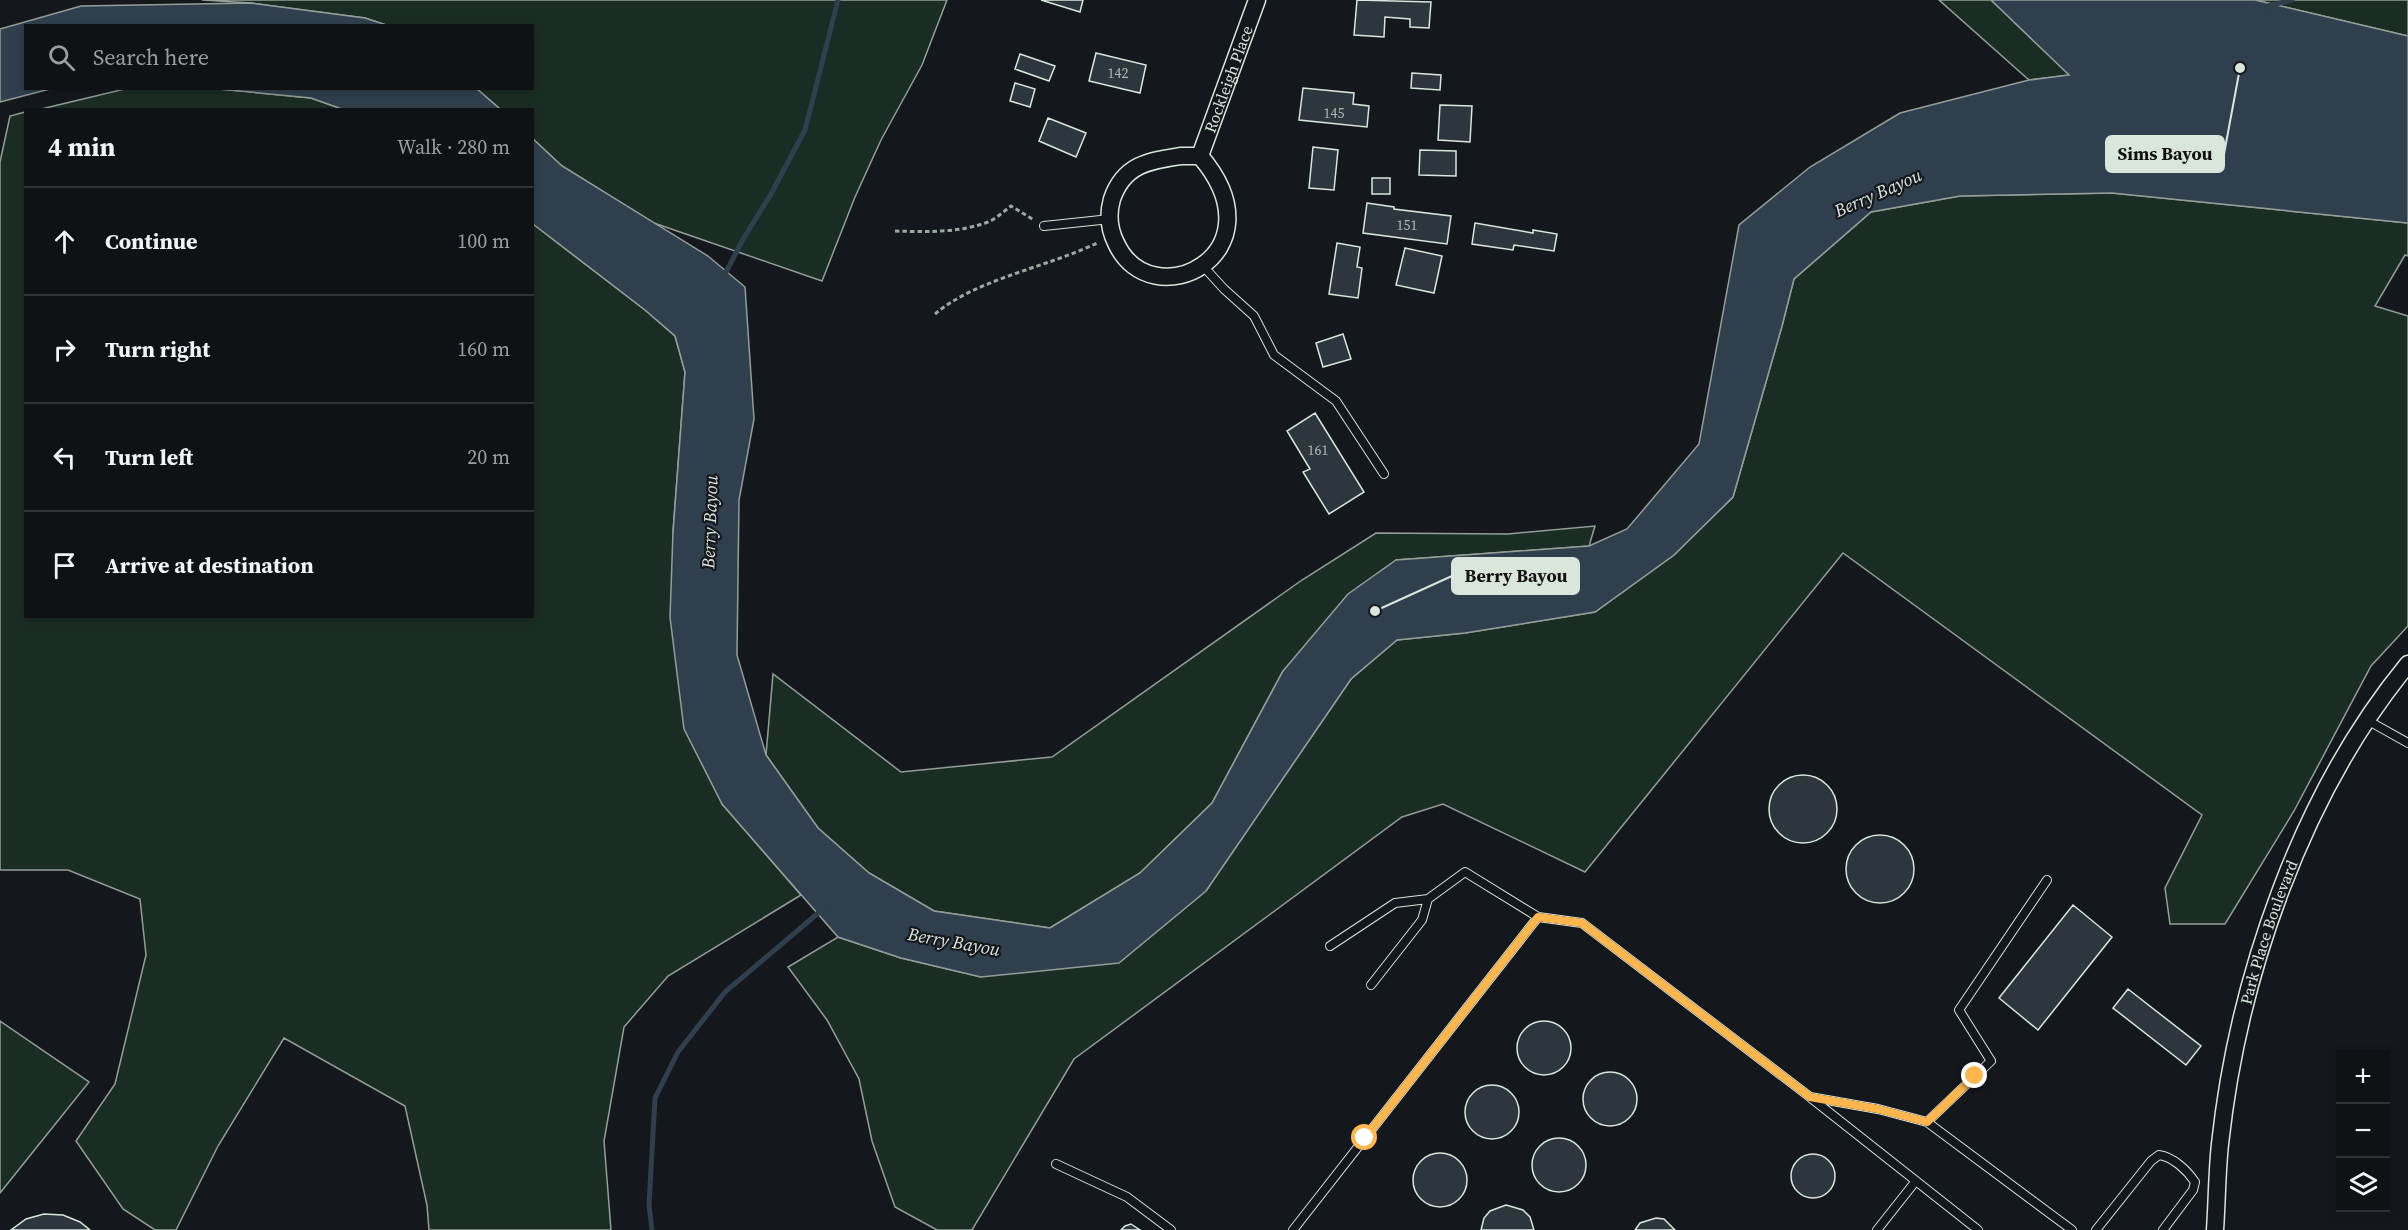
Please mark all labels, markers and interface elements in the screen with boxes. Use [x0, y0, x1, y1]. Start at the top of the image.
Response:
street label: Rockleigh Place [1198, 22, 1258, 136]
search box [24, 24, 534, 90]
icon: search [45, 41, 78, 74]
text: Search here [93, 42, 209, 72]
house number: 142 [1108, 63, 1129, 83]
house number: 145 [1324, 103, 1345, 123]
text: 4 min [48, 129, 115, 165]
text: Walk · 280 m [397, 133, 510, 161]
callout: Sims Bayou [2106, 136, 2224, 172]
text: Sims Bayou [2118, 141, 2213, 166]
water label: Berry Bayou [1829, 162, 1926, 223]
house number: 151 [1397, 215, 1418, 235]
icon: ahead [48, 225, 81, 258]
text: Continue [105, 226, 198, 256]
text: 100 m [457, 227, 510, 255]
icon: right [48, 333, 81, 366]
text: Turn right [105, 334, 210, 364]
text: 160 m [457, 335, 510, 363]
house number: 161 [1308, 440, 1329, 460]
icon: left [48, 441, 81, 474]
text: Turn left [105, 442, 193, 472]
text: 20 m [467, 443, 510, 471]
water label: Berry Bayou [695, 474, 724, 570]
icon: arrive [48, 549, 81, 582]
text: Arrive at destination [105, 550, 314, 580]
callout: Berry Bayou [1452, 558, 1579, 594]
text: Berry Bayou [1465, 563, 1568, 588]
street label: Park Place Boulevard [2234, 857, 2303, 1007]
water label: Berry Bayou [905, 921, 1003, 962]
map controls [2336, 1050, 2390, 1212]
button: + [2336, 1050, 2390, 1104]
route end [1961, 1062, 1987, 1088]
button: − [2336, 1104, 2390, 1158]
route start [1351, 1124, 1377, 1150]
button: layers [2336, 1158, 2390, 1212]

